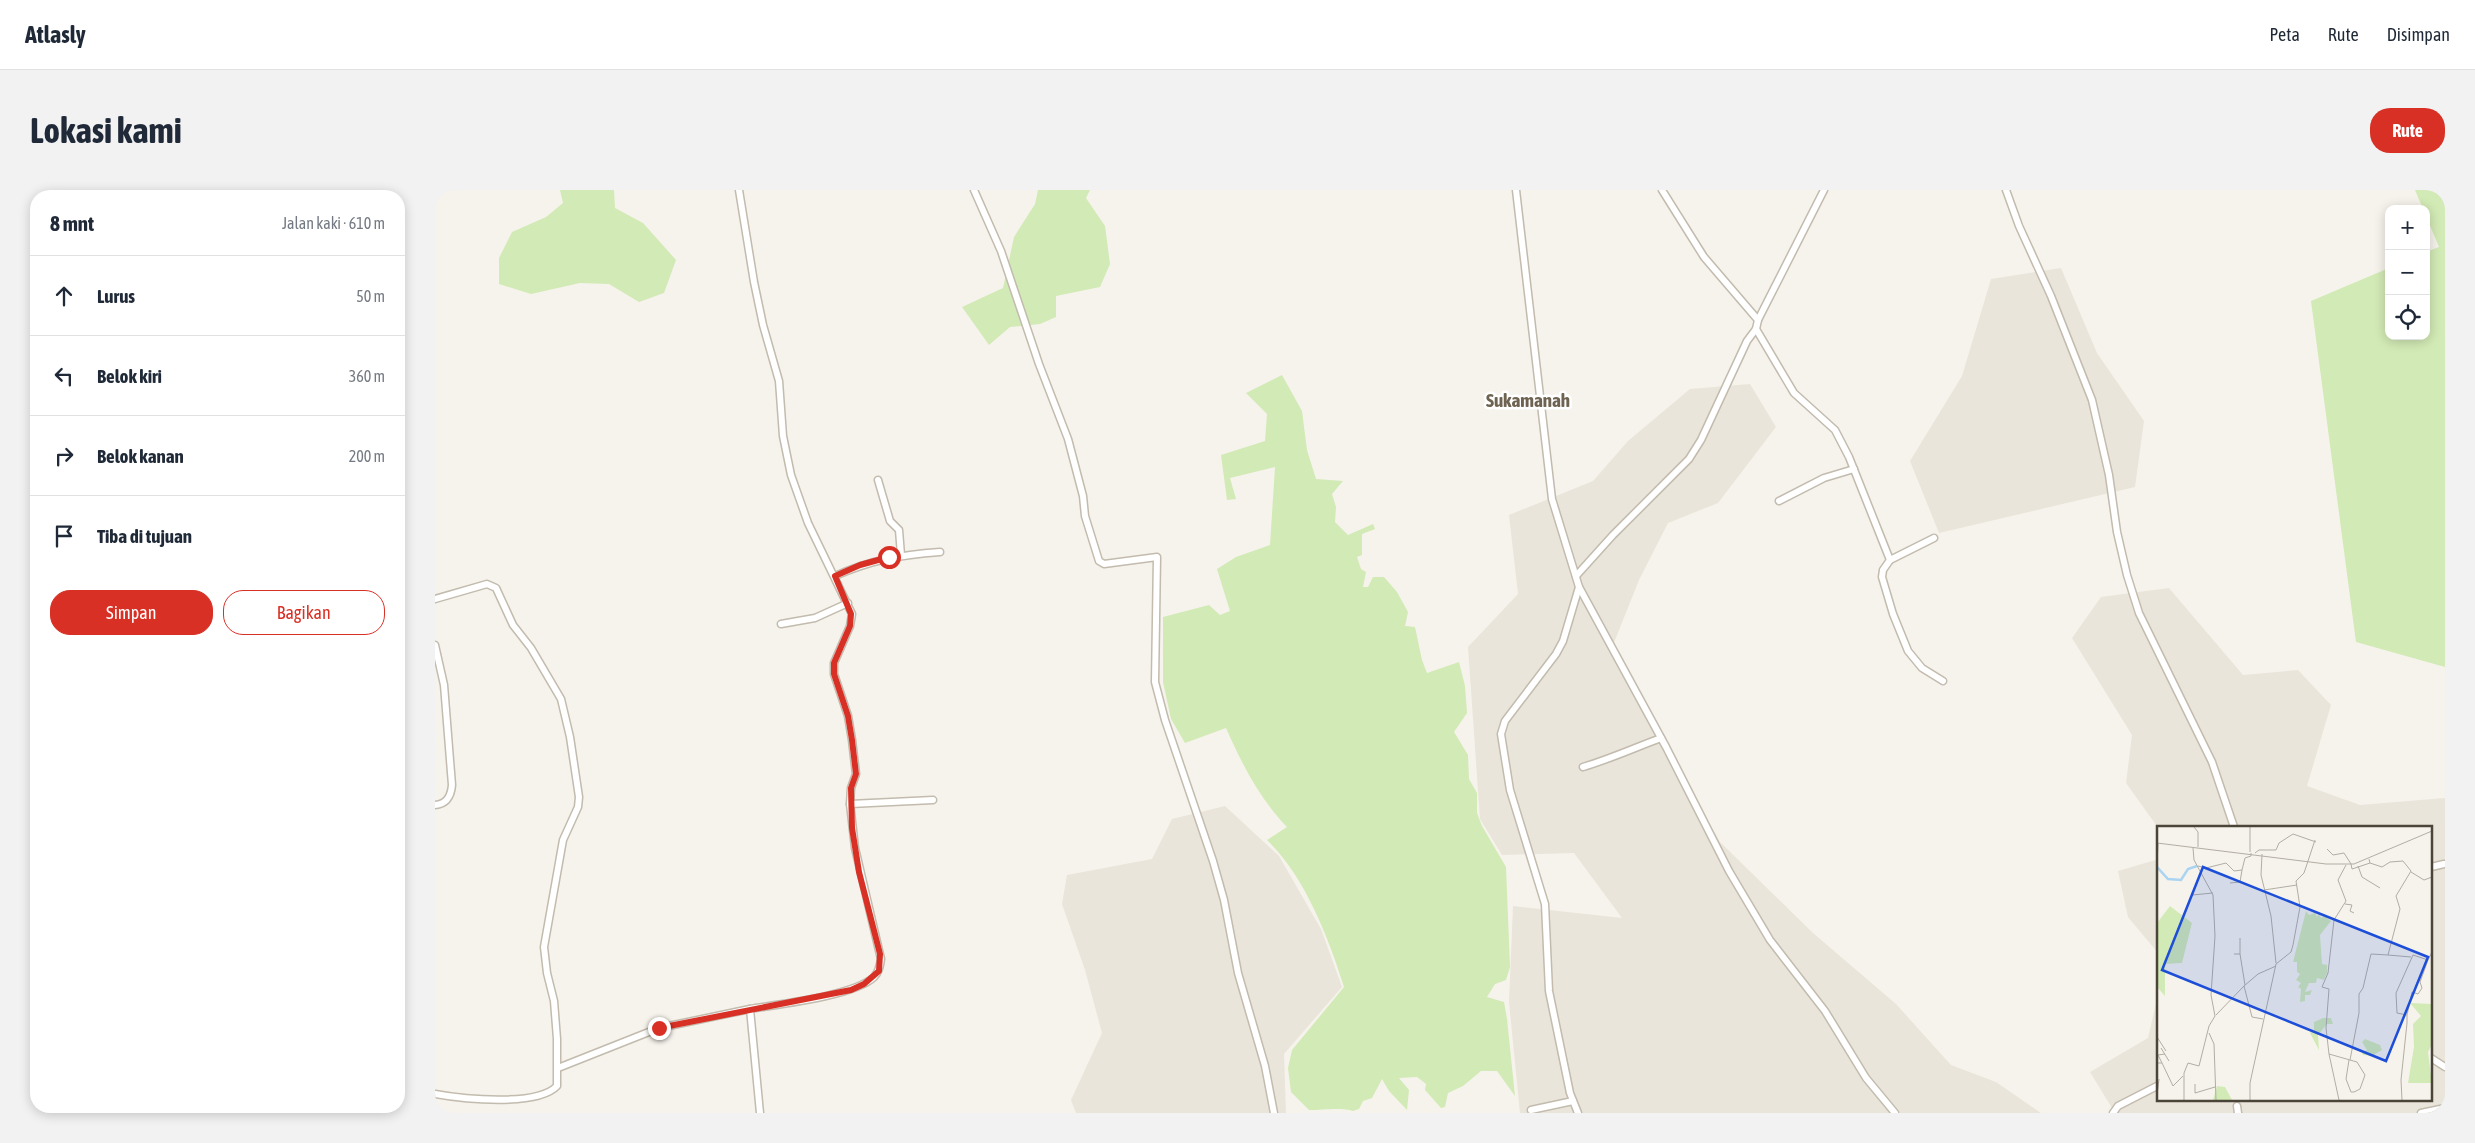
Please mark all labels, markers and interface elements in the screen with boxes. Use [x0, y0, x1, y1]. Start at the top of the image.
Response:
text: Atlasly [25, 21, 86, 48]
text: Peta [2269, 24, 2300, 45]
text: Rute [2328, 24, 2359, 45]
text: Disimpan [2387, 24, 2450, 45]
button: Rute [2370, 108, 2445, 153]
text: Lokasi kami [30, 110, 182, 150]
map controls [2385, 205, 2430, 340]
button: + [2385, 205, 2430, 250]
text: 8 mnt [50, 211, 94, 235]
text: Jalan kaki · 610 m [282, 214, 385, 232]
button: − [2385, 250, 2430, 295]
icon: ahead [50, 282, 78, 310]
text: Lurus [97, 285, 135, 307]
text: 50 m [356, 287, 385, 305]
button: locate [2385, 295, 2430, 340]
icon: left [50, 362, 78, 390]
text: Belok kiri [97, 365, 162, 387]
text: 360 m [349, 367, 385, 385]
district label: Sukamanah [1486, 389, 1570, 411]
icon: right [50, 442, 78, 470]
text: Belok kanan [97, 445, 184, 467]
text: 200 m [349, 447, 385, 465]
icon: arrive [50, 522, 78, 550]
text: Tiba di tujuan [97, 525, 192, 547]
route start [878, 546, 901, 569]
button: Simpan [50, 590, 213, 635]
button: Bagikan [223, 590, 385, 635]
inset map [2157, 826, 2433, 1100]
route end [648, 1017, 671, 1040]

